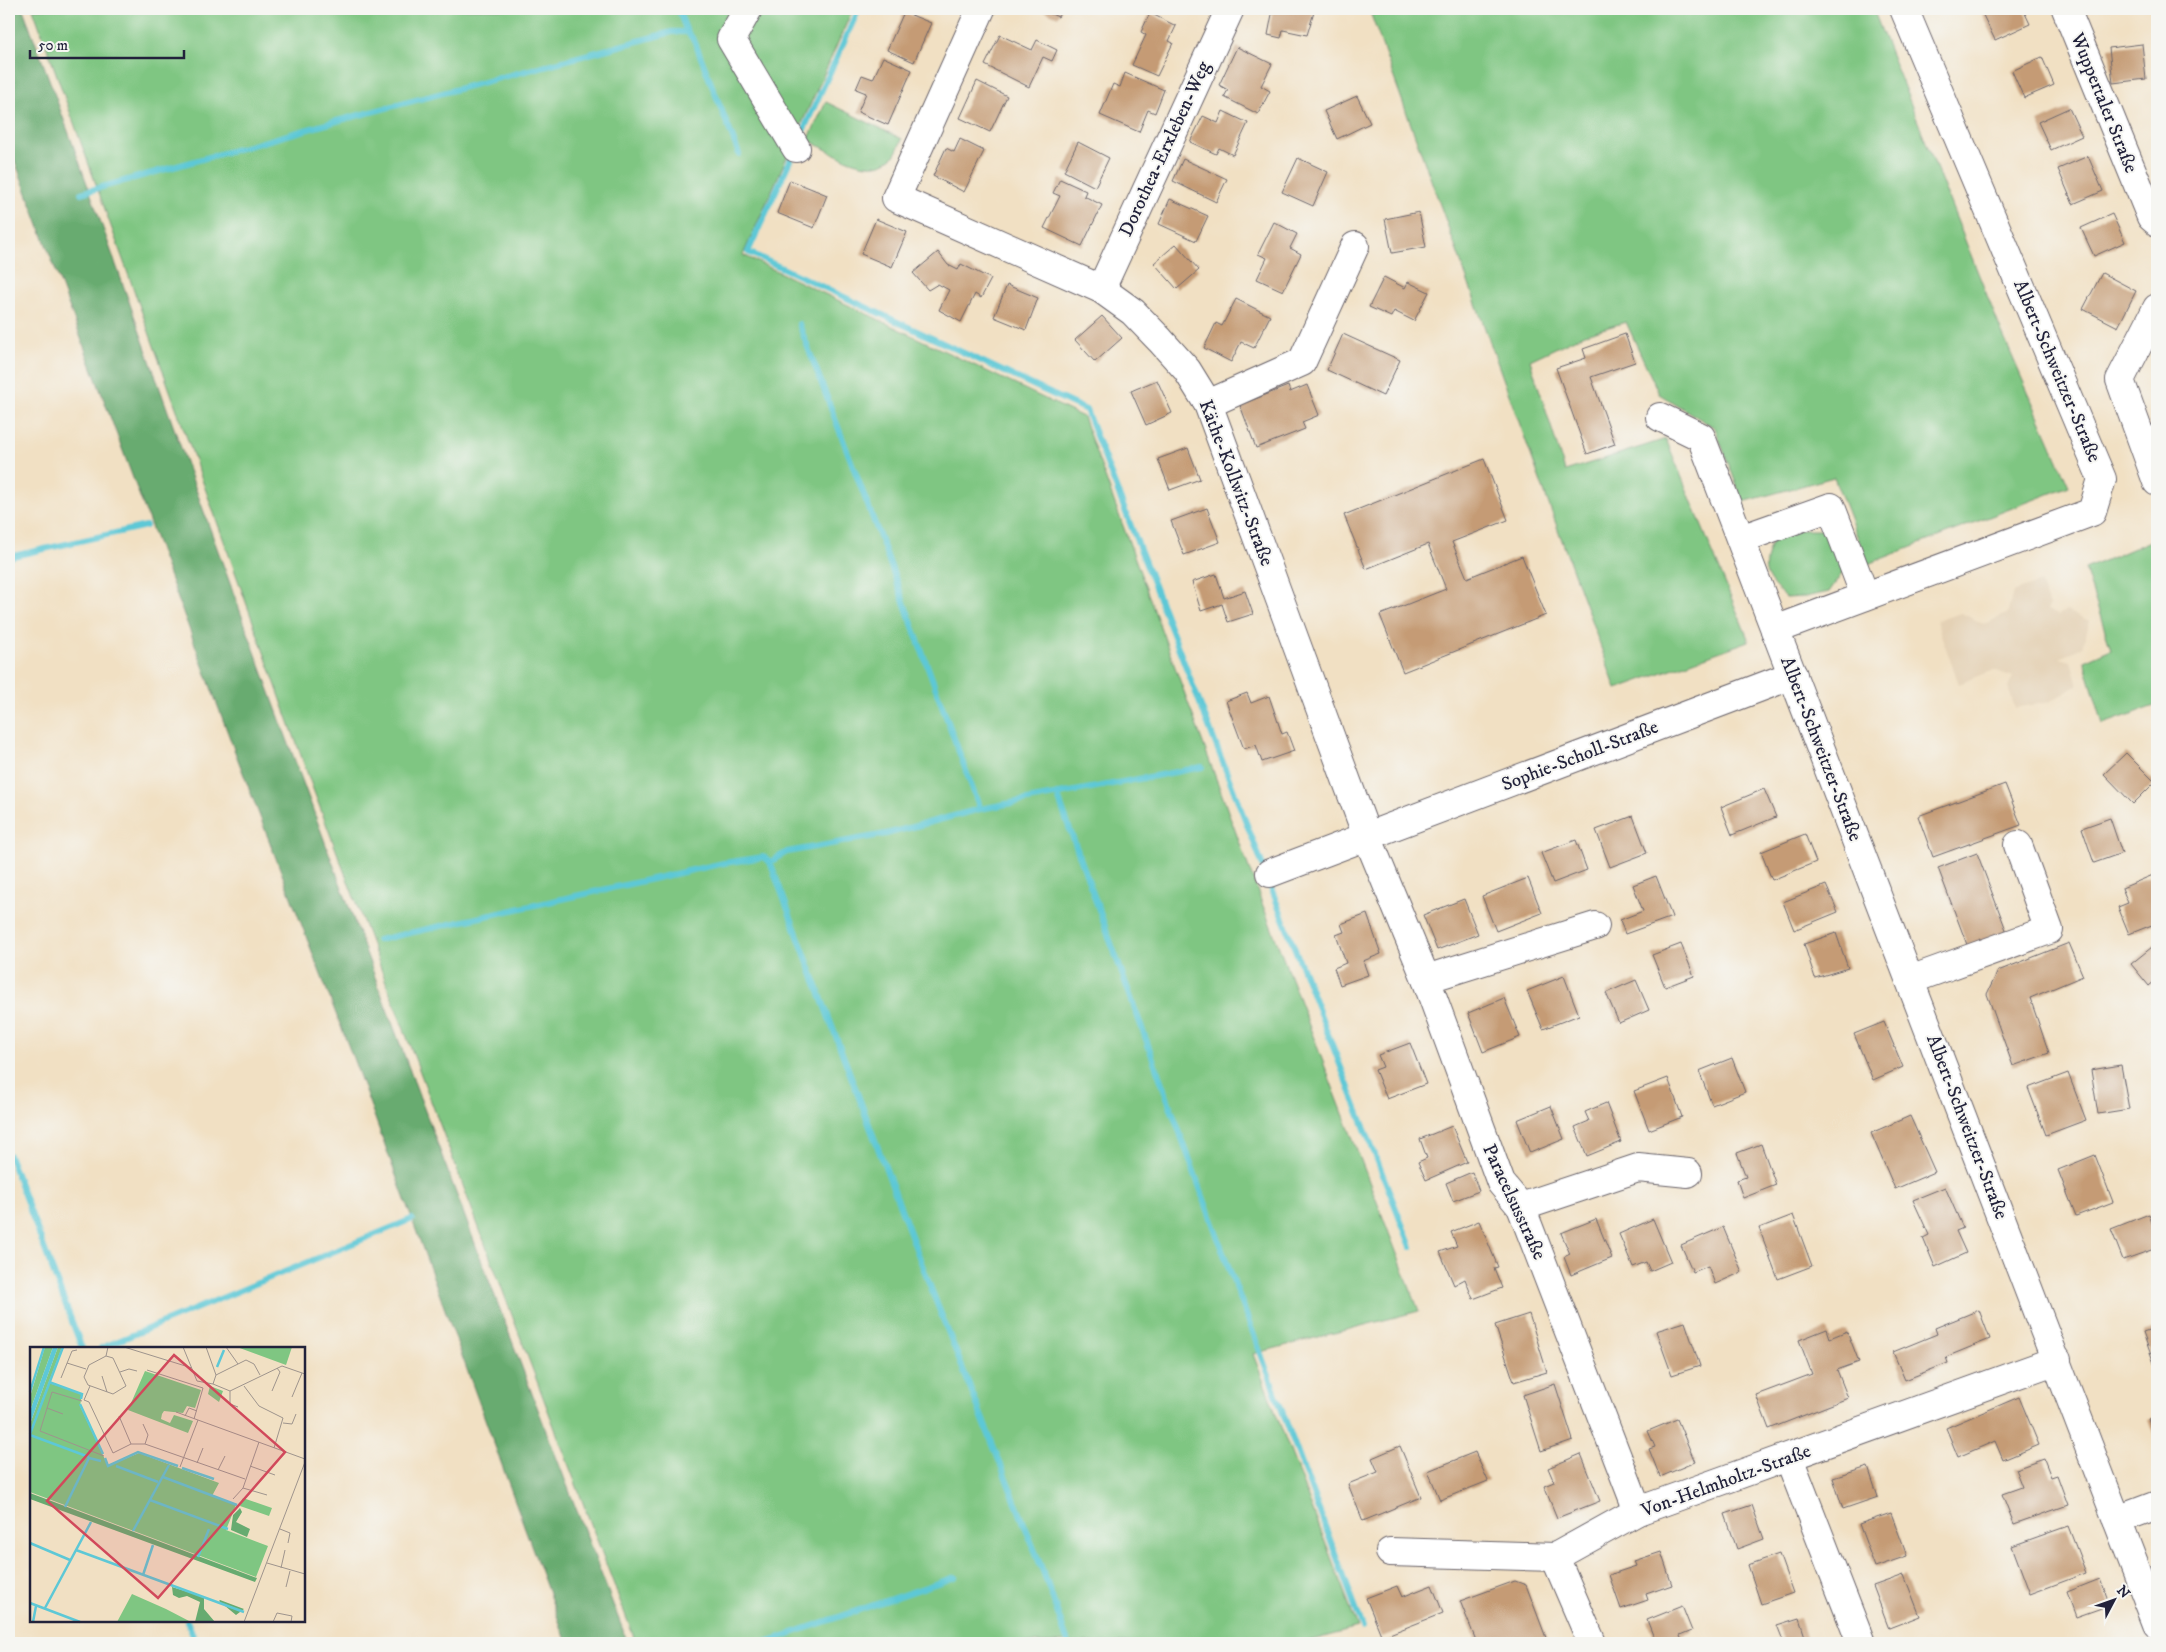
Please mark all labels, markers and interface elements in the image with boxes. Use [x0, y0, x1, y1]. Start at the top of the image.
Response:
scale bar [30, 28, 184, 60]
street label: Wuppertaler Straße [2065, 29, 2143, 177]
text: 50 m [38, 36, 68, 55]
street label: Dorothea-Erxleben-Weg [1114, 57, 1216, 240]
street label: Albert-Schweitzer-Straße [2008, 276, 2106, 466]
street label: Käthe-Kollwitz-Straße [1194, 397, 1278, 569]
street label: Albert-Schweitzer-Straße [1775, 653, 1867, 845]
street label: Sophie-Scholl-Straße [1498, 715, 1662, 796]
street label: Albert-Schweitzer-Straße [1921, 1031, 2013, 1223]
street label: Paracelsusstraße [1477, 1141, 1551, 1264]
inset map [30, 1347, 305, 1622]
street label: Von-Helmholtz-Straße [1637, 1440, 1814, 1523]
north arrow [2088, 1574, 2138, 1624]
text: N [2112, 1582, 2134, 1603]

